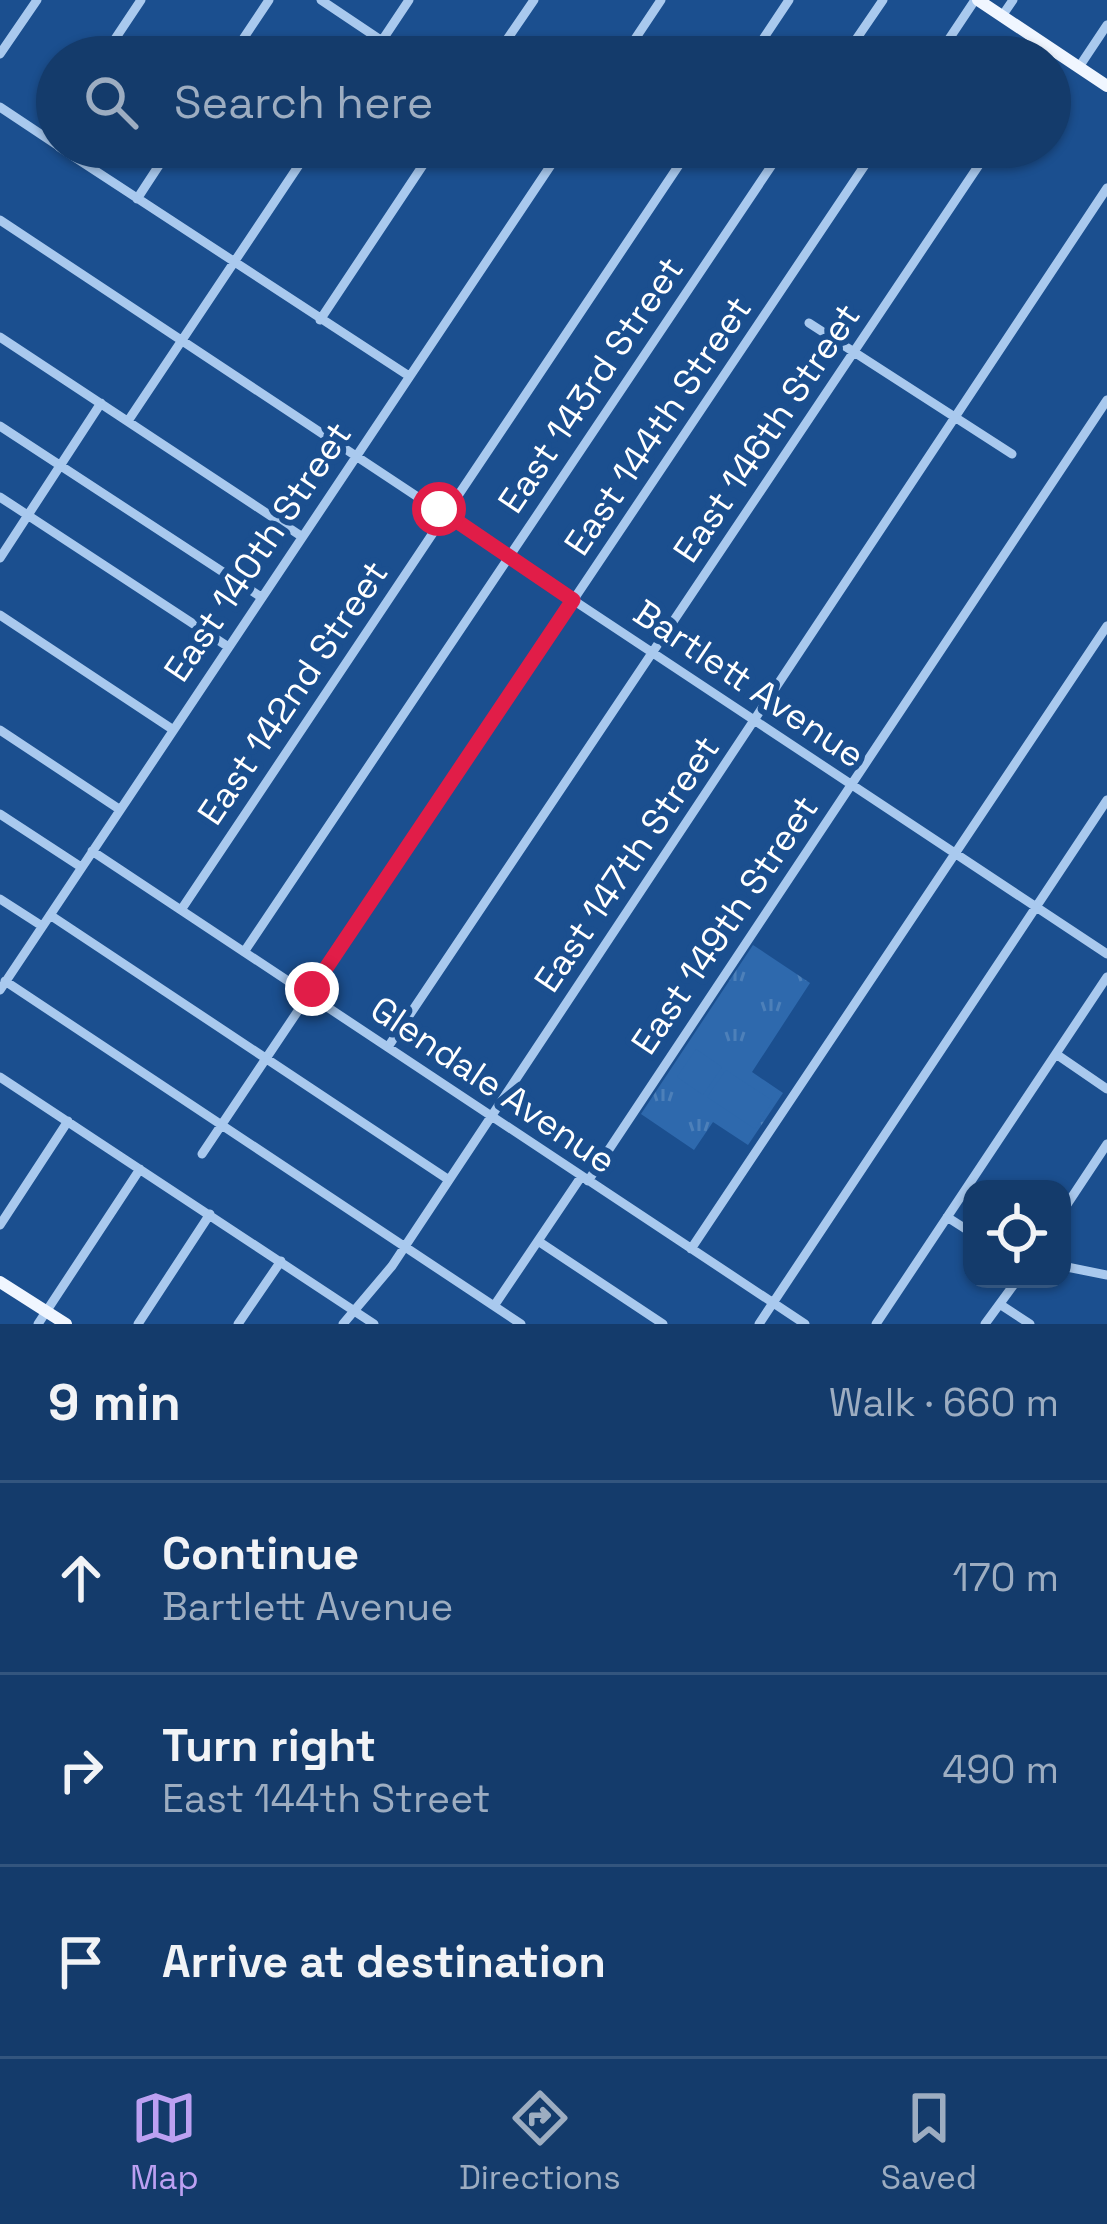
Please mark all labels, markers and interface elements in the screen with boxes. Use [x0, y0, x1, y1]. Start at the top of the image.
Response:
search box [36, 36, 1071, 168]
icon: search [78, 69, 144, 135]
text: Search here [174, 74, 433, 131]
street label: East 143rd Street [488, 248, 694, 522]
street label: East 144th Street [554, 287, 762, 565]
street label: East 146th Street [663, 295, 871, 571]
street label: East 140th Street [154, 413, 362, 691]
route start [412, 482, 466, 536]
street label: East 142nd Street [188, 552, 398, 834]
street label: Bartlett Avenue [625, 590, 873, 778]
street label: East 147th Street [524, 727, 730, 1001]
street label: East 149th Street [621, 787, 829, 1063]
route end [285, 962, 339, 1016]
street label: Glendale Avenue [362, 986, 624, 1184]
map controls [963, 1180, 1071, 1288]
button: locate [963, 1180, 1071, 1288]
text: 9 min [48, 1370, 181, 1435]
text: Walk · 660 m [829, 1378, 1059, 1427]
text: Continue [162, 1525, 359, 1582]
icon: ahead [48, 1545, 114, 1611]
text: 170 m [952, 1553, 1059, 1602]
text: Bartlett Avenue [162, 1582, 453, 1631]
text: Turn right [162, 1717, 376, 1774]
icon: right [48, 1737, 114, 1803]
text: 490 m [942, 1745, 1059, 1794]
text: East 144th Street [162, 1774, 490, 1823]
icon: arrive [48, 1929, 114, 1995]
text: Arrive at destination [162, 1933, 606, 1990]
tab: Map [130, 2085, 199, 2199]
tab: Directions [459, 2085, 621, 2199]
tab: Saved [881, 2085, 977, 2199]

